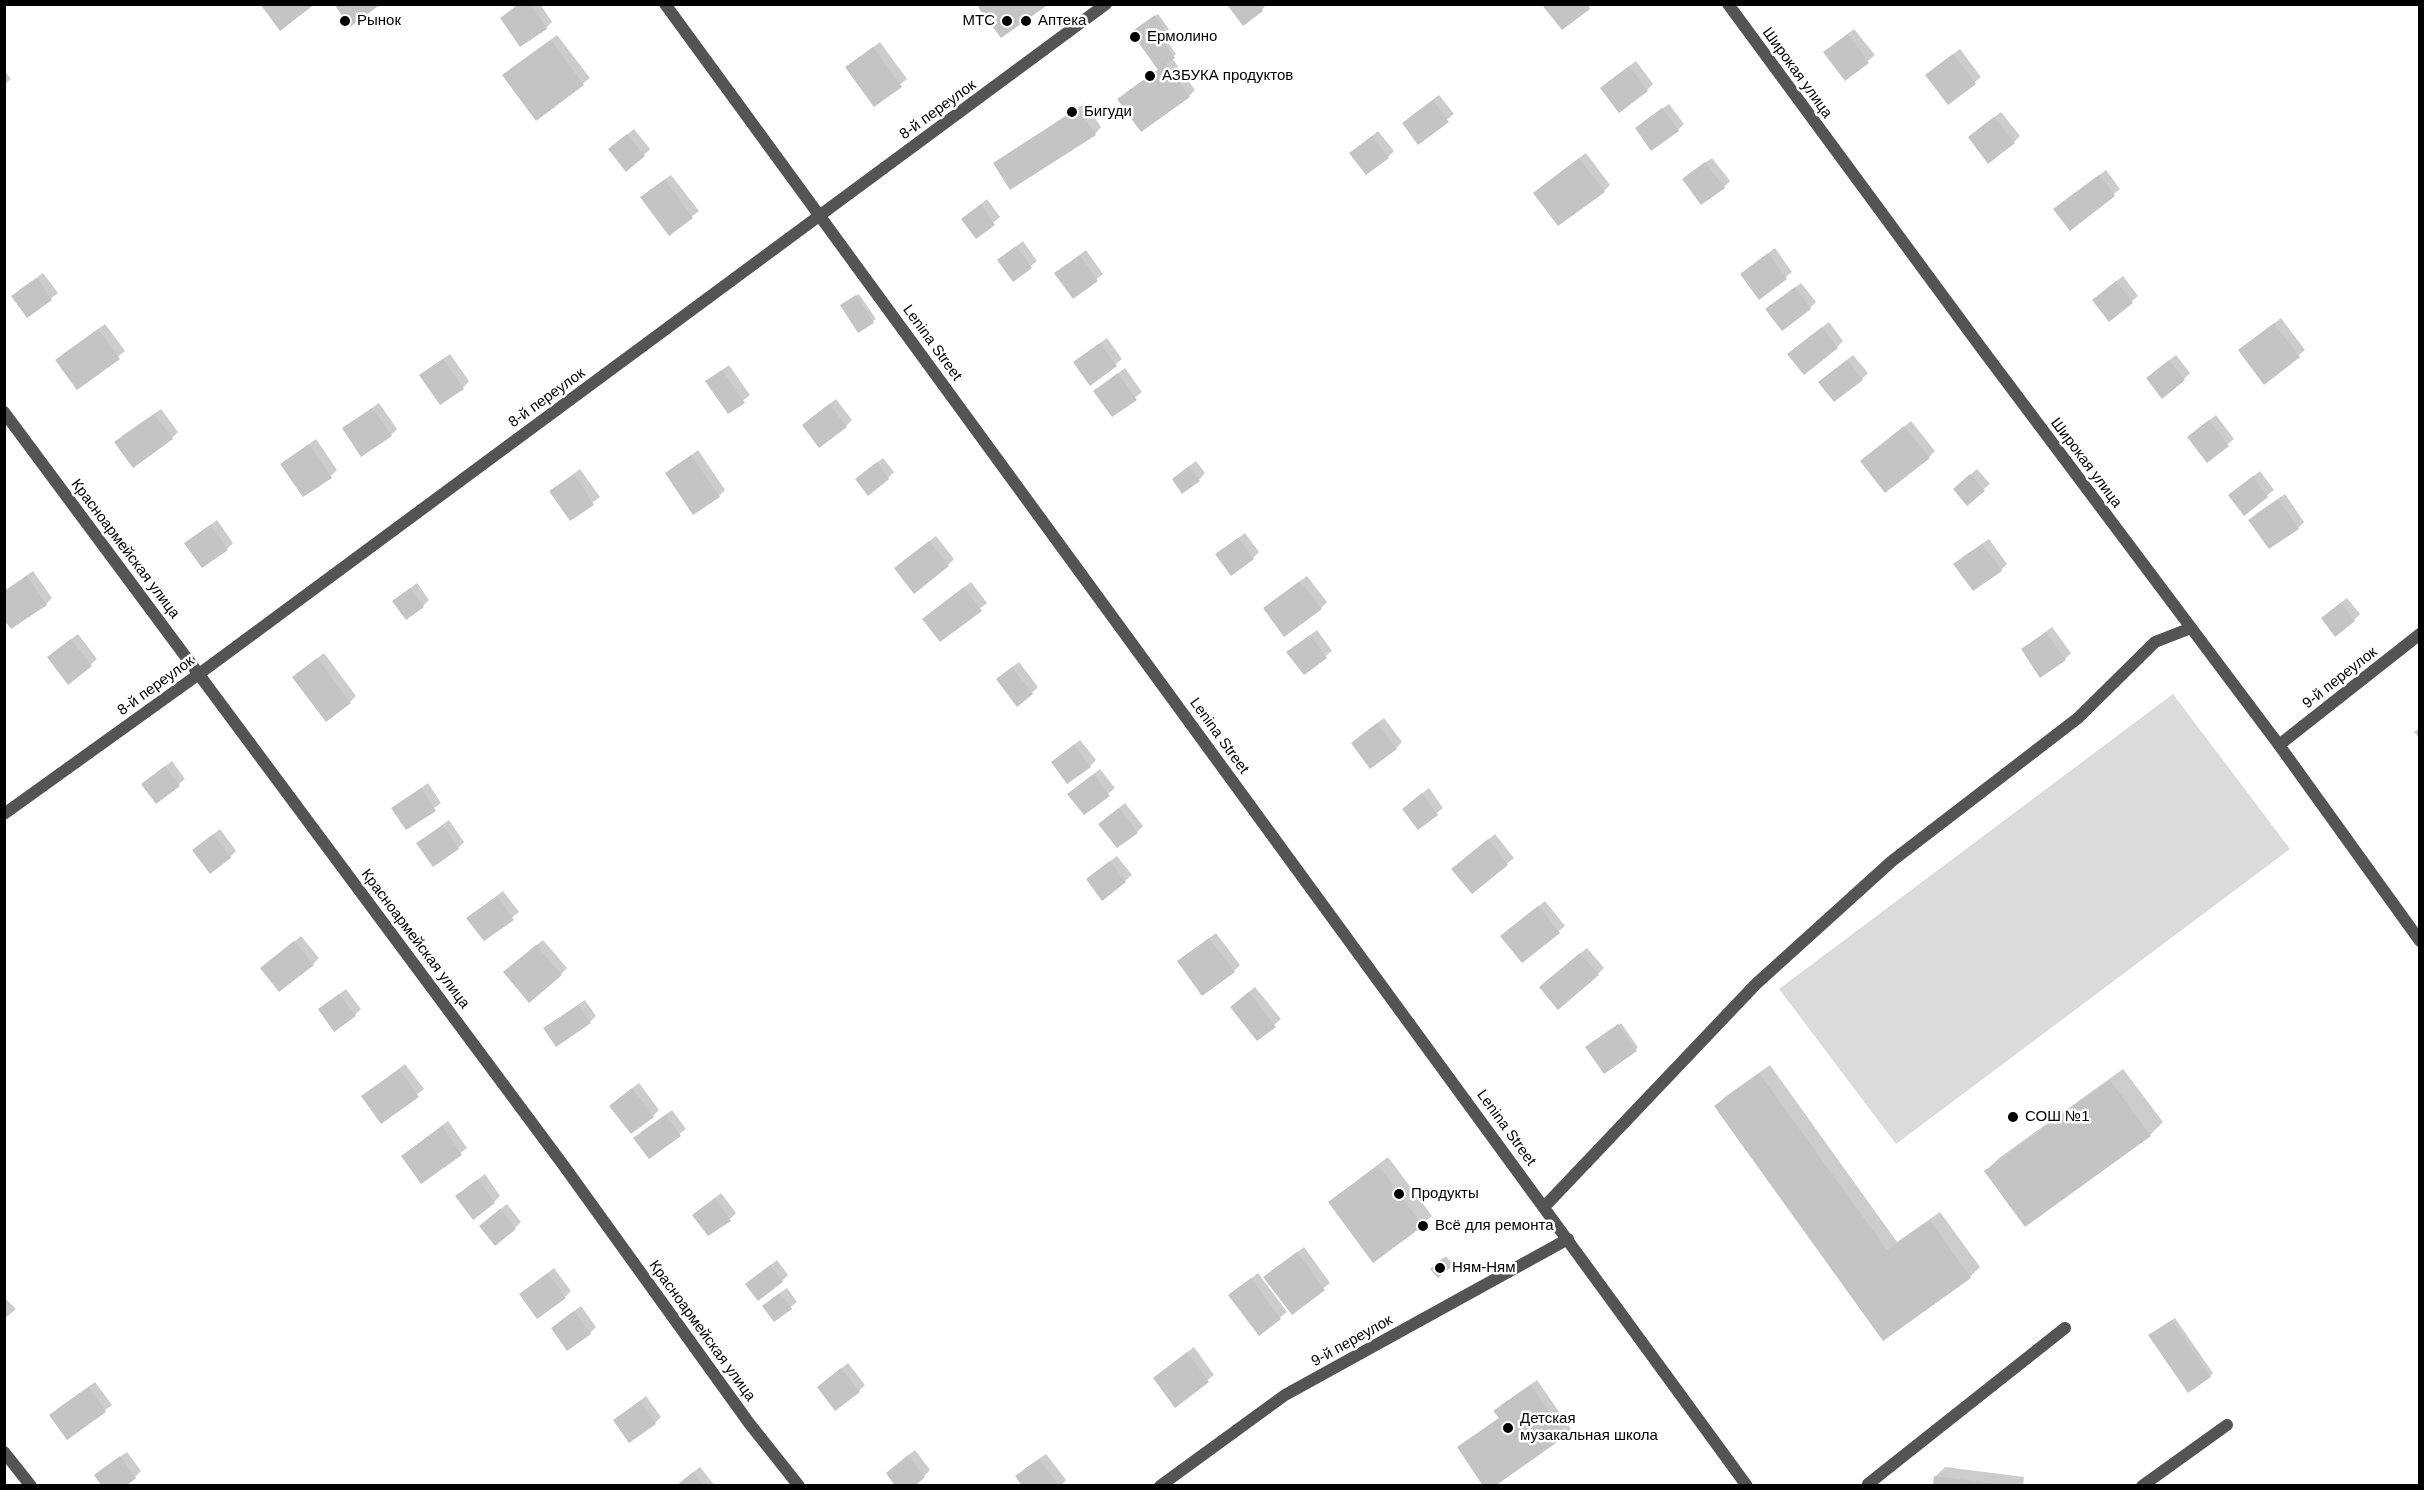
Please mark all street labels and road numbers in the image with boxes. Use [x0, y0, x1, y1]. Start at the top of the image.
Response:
street label: Широкая улица [1758, 24, 1836, 122]
street label: 8-й переулок [896, 76, 980, 144]
street label: Lenina Street [898, 302, 966, 384]
street label: 8-й переулок [505, 364, 589, 432]
street label: Широкая улица [2046, 415, 2126, 511]
street label: Красноармейская улица [67, 476, 183, 622]
street label: 9-й переулок [2299, 643, 2381, 713]
street label: 8-й переулок [114, 652, 198, 720]
street label: Lenina Street [1185, 695, 1253, 777]
street label: Красноармейская улица [357, 866, 473, 1012]
street label: Lenina Street [1472, 1087, 1540, 1169]
street label: Красноармейская улица [645, 1257, 759, 1405]
street label: 9-й переулок [1308, 1311, 1396, 1371]

